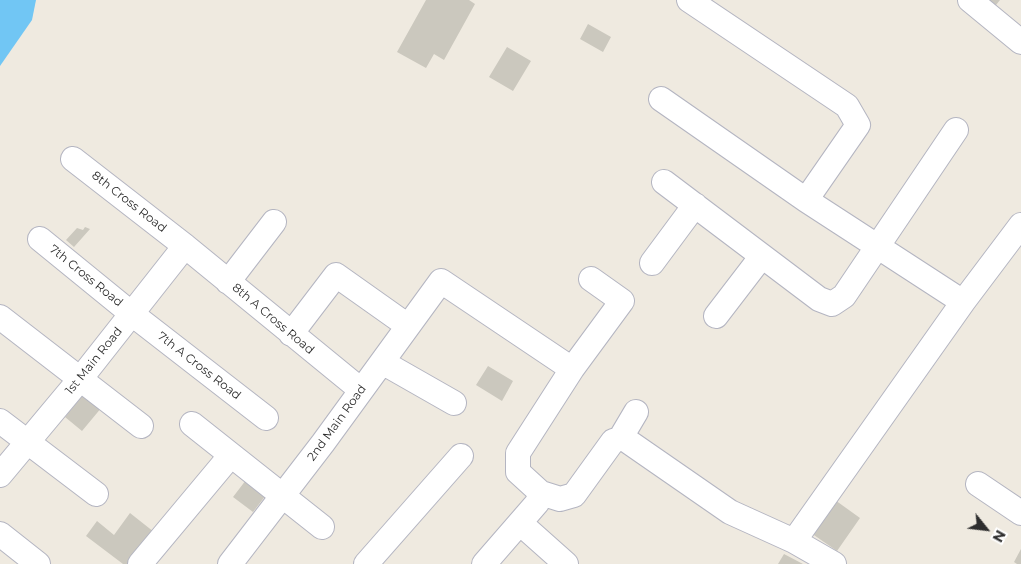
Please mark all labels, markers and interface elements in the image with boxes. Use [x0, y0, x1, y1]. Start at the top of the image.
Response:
street label: 8th Cross Road [89, 168, 169, 236]
street label: 7th Cross Road [47, 242, 125, 310]
street label: 8th A Cross Road [229, 281, 317, 357]
street label: 1st Main Road [62, 324, 126, 398]
street label: 7th A Cross Road [155, 329, 243, 403]
street label: 2nd Main Road [305, 382, 369, 464]
north arrow [961, 504, 1011, 554]
text: N [989, 527, 1010, 546]

